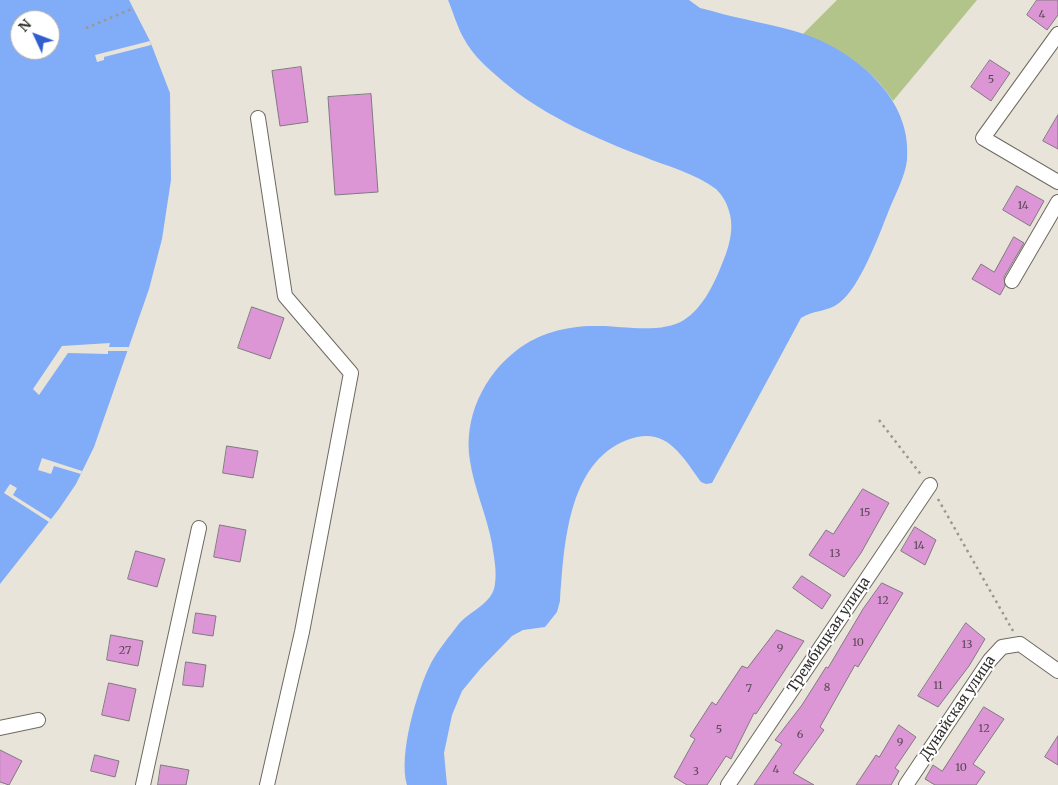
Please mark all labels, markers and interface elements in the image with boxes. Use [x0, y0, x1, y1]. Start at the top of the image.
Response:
house number: 4 [1039, 8, 1045, 22]
north arrow [10, 10, 60, 60]
text: N [14, 15, 35, 36]
house number: 5 [988, 73, 994, 87]
house number: 14 [1017, 199, 1029, 213]
house number: 15 [859, 506, 871, 520]
house number: 14 [913, 539, 925, 553]
house number: 13 [830, 547, 840, 561]
street label: Трембицкая улица [784, 574, 874, 696]
house number: 12 [877, 594, 889, 608]
house number: 10 [852, 636, 864, 650]
house number: 13 [962, 638, 972, 652]
house number: 9 [777, 642, 783, 656]
house number: 27 [119, 644, 131, 658]
street label: Дунайская улица [917, 653, 999, 763]
house number: 11 [933, 679, 943, 693]
house number: 8 [824, 681, 830, 695]
house number: 7 [746, 682, 752, 696]
house number: 12 [978, 722, 990, 736]
house number: 5 [716, 723, 722, 737]
house number: 6 [797, 728, 803, 742]
house number: 9 [897, 736, 903, 750]
house number: 10 [955, 761, 967, 775]
house number: 4 [773, 763, 779, 777]
house number: 3 [693, 765, 699, 779]

